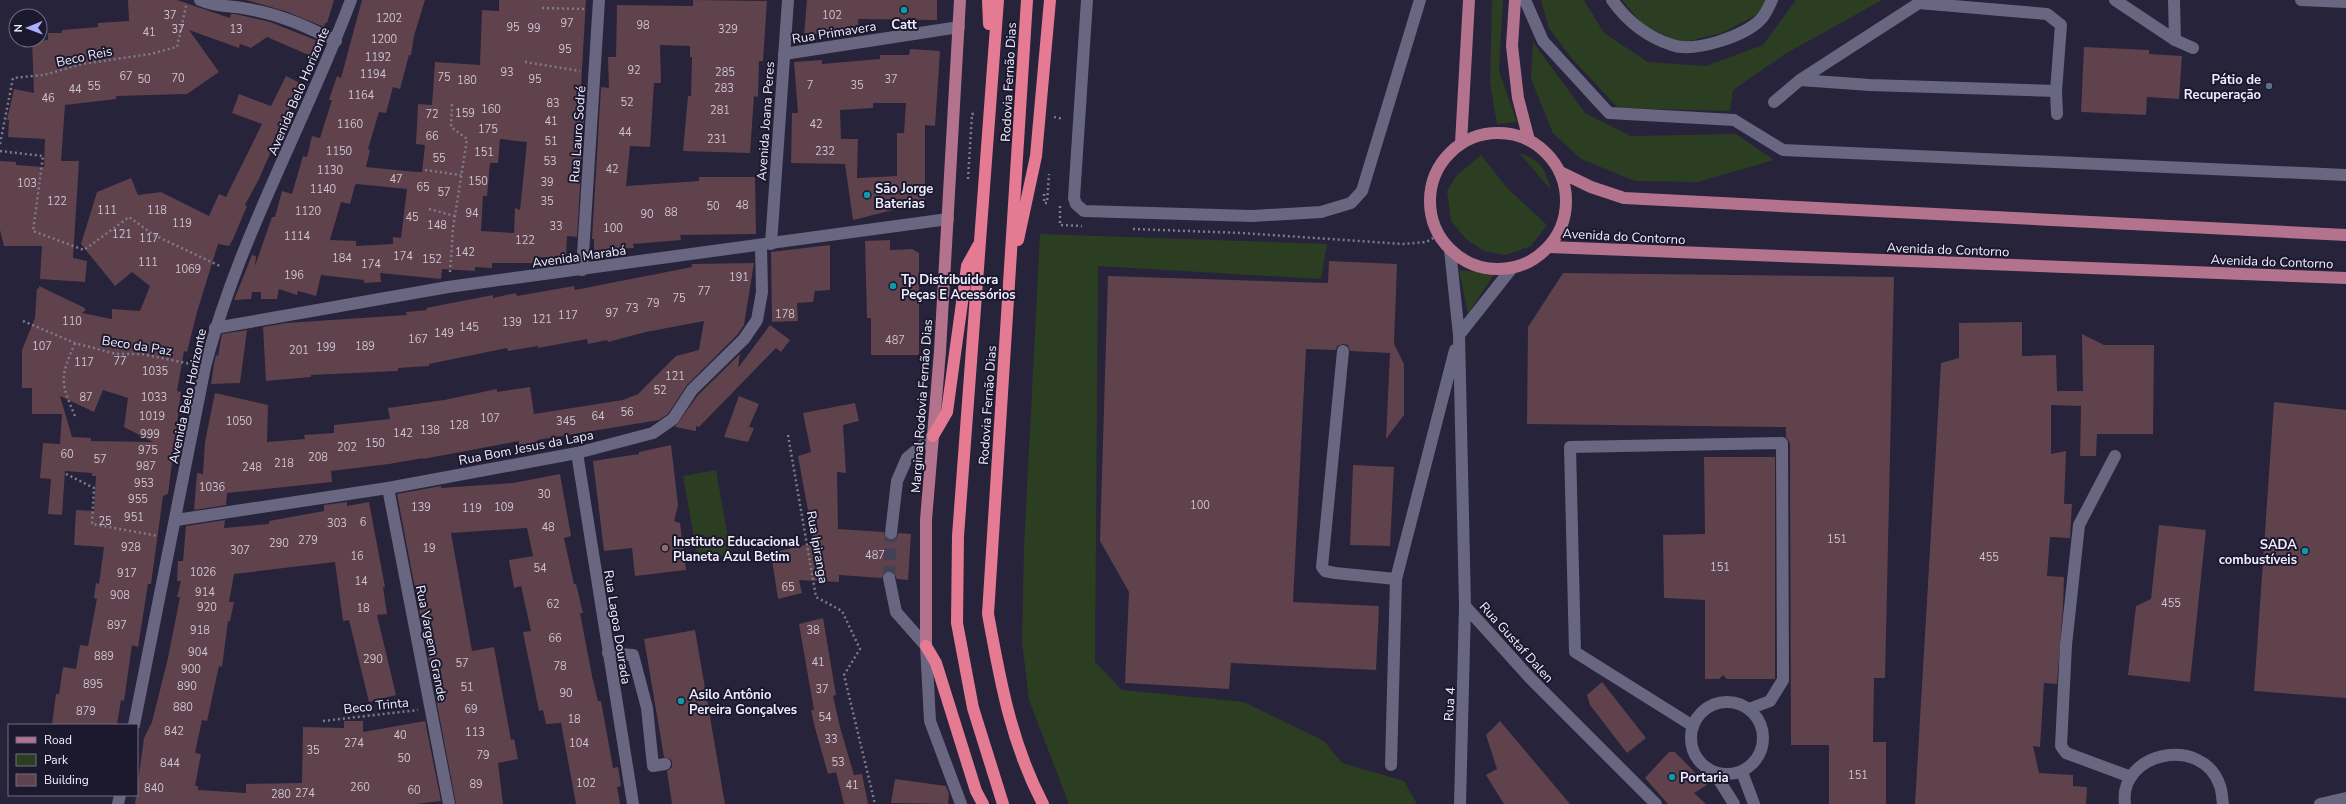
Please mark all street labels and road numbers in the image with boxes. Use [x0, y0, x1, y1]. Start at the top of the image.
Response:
street label: Rua Primavera [791, 17, 878, 49]
street label: Rodovia Fernão Dias [997, 22, 1021, 142]
street label: Avenida Belo Horizonte [264, 24, 334, 158]
street label: Beco Reis [55, 42, 114, 72]
street label: Avenida Joana Peres [753, 61, 779, 181]
street label: Rua Lauro Sodré [566, 85, 590, 183]
street label: Avenida do Contorno [1562, 225, 1686, 249]
street label: Avenida do Contorno [1886, 239, 2010, 261]
street label: Avenida Marabá [531, 241, 627, 273]
street label: Avenida do Contorno [2210, 251, 2334, 273]
street label: Marginal Rodovia Fernão Dias [907, 319, 937, 494]
street label: Avenida Belo Horizonte [165, 327, 211, 465]
street label: Beco da Paz [100, 332, 173, 360]
street label: Rodovia Fernão Dias [975, 345, 1001, 465]
street label: Rua Bom Jesus da Lapa [457, 426, 595, 470]
street label: Rua Ipiranga [802, 509, 832, 585]
street label: Rua Lagoa Dourada [599, 569, 635, 686]
street label: Rua Vargem Grande [411, 584, 451, 703]
street label: Rua Gustaf Dalen [1475, 598, 1557, 687]
street label: Rua 4 [1440, 686, 1460, 722]
street label: Beco Trinta [343, 694, 410, 718]

